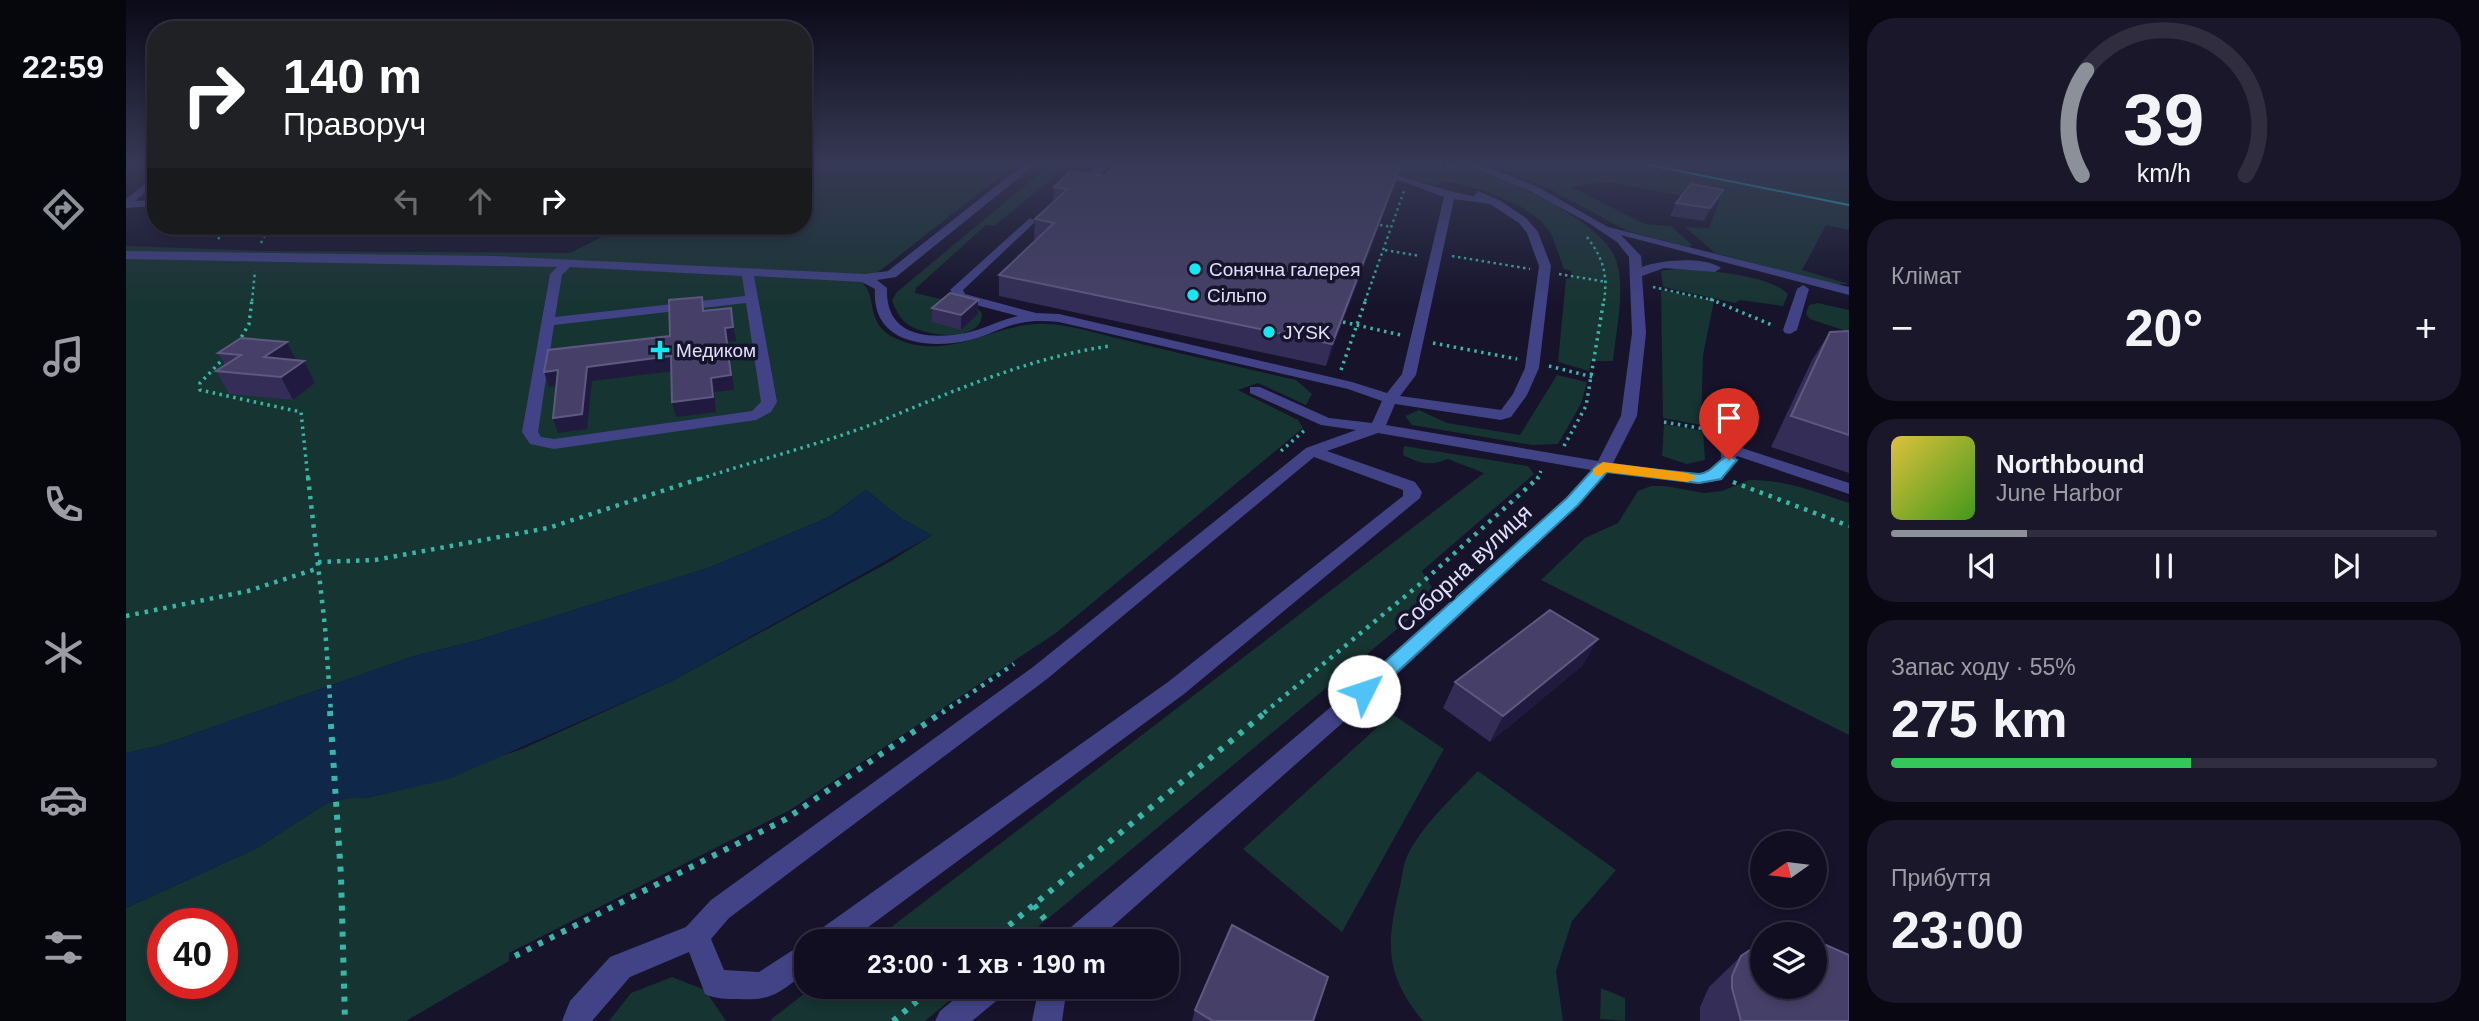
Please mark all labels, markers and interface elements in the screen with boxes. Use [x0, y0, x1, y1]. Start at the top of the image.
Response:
text: 22:59 [22, 49, 104, 85]
icon: right [168, 49, 259, 140]
text: 140 m [283, 49, 422, 103]
text: 39 [2124, 80, 2204, 161]
text: Праворуч [283, 106, 426, 142]
text: km/h [2137, 159, 2191, 187]
icon: left [388, 182, 426, 220]
icon: ahead [461, 182, 499, 220]
icon: right [534, 182, 572, 220]
icon: directions [39, 185, 88, 234]
place label: Сонячна галерея [1209, 259, 1360, 280]
marker: Сонячна галерея [1187, 261, 1203, 277]
text: Клімат [1891, 263, 1962, 289]
place label: Сільпо [1207, 285, 1267, 306]
marker: Сільпо [1185, 287, 1201, 303]
text: 20° [2125, 299, 2203, 357]
text: − [1891, 307, 1913, 349]
text: + [2415, 307, 2437, 349]
place label: JYSK [1283, 322, 1331, 343]
marker: JYSK [1261, 324, 1277, 340]
icon: music [39, 332, 88, 381]
marker: Медиком [650, 340, 670, 360]
place label: Медиком [676, 340, 756, 361]
pin [1699, 388, 1759, 460]
icon: arrive [1710, 399, 1748, 437]
text: Northbound [1996, 449, 2145, 479]
icon: phone [39, 480, 88, 529]
text: June Harbor [1996, 480, 2123, 506]
street label: Соборна вулиця [1391, 499, 1537, 637]
icon: previous [1963, 547, 2001, 585]
icon: pause [2145, 547, 2183, 585]
icon: next [2327, 547, 2365, 585]
icon: climate [39, 628, 88, 677]
position arrow [1327, 654, 1401, 728]
text: Запас ходу · 55% [1891, 654, 2076, 680]
text: 275 km [1891, 690, 2067, 748]
icon: car [39, 775, 88, 824]
north arrow [1750, 831, 1827, 908]
map controls [1750, 831, 1827, 999]
text: Прибуття [1891, 865, 1991, 891]
text: 23:00 [1891, 901, 2024, 959]
speed limit sign: 40 [147, 908, 238, 999]
button: layers [1750, 922, 1827, 999]
icon: filters [39, 923, 88, 972]
text: 23:00 · 1 хв · 190 m [867, 949, 1106, 979]

